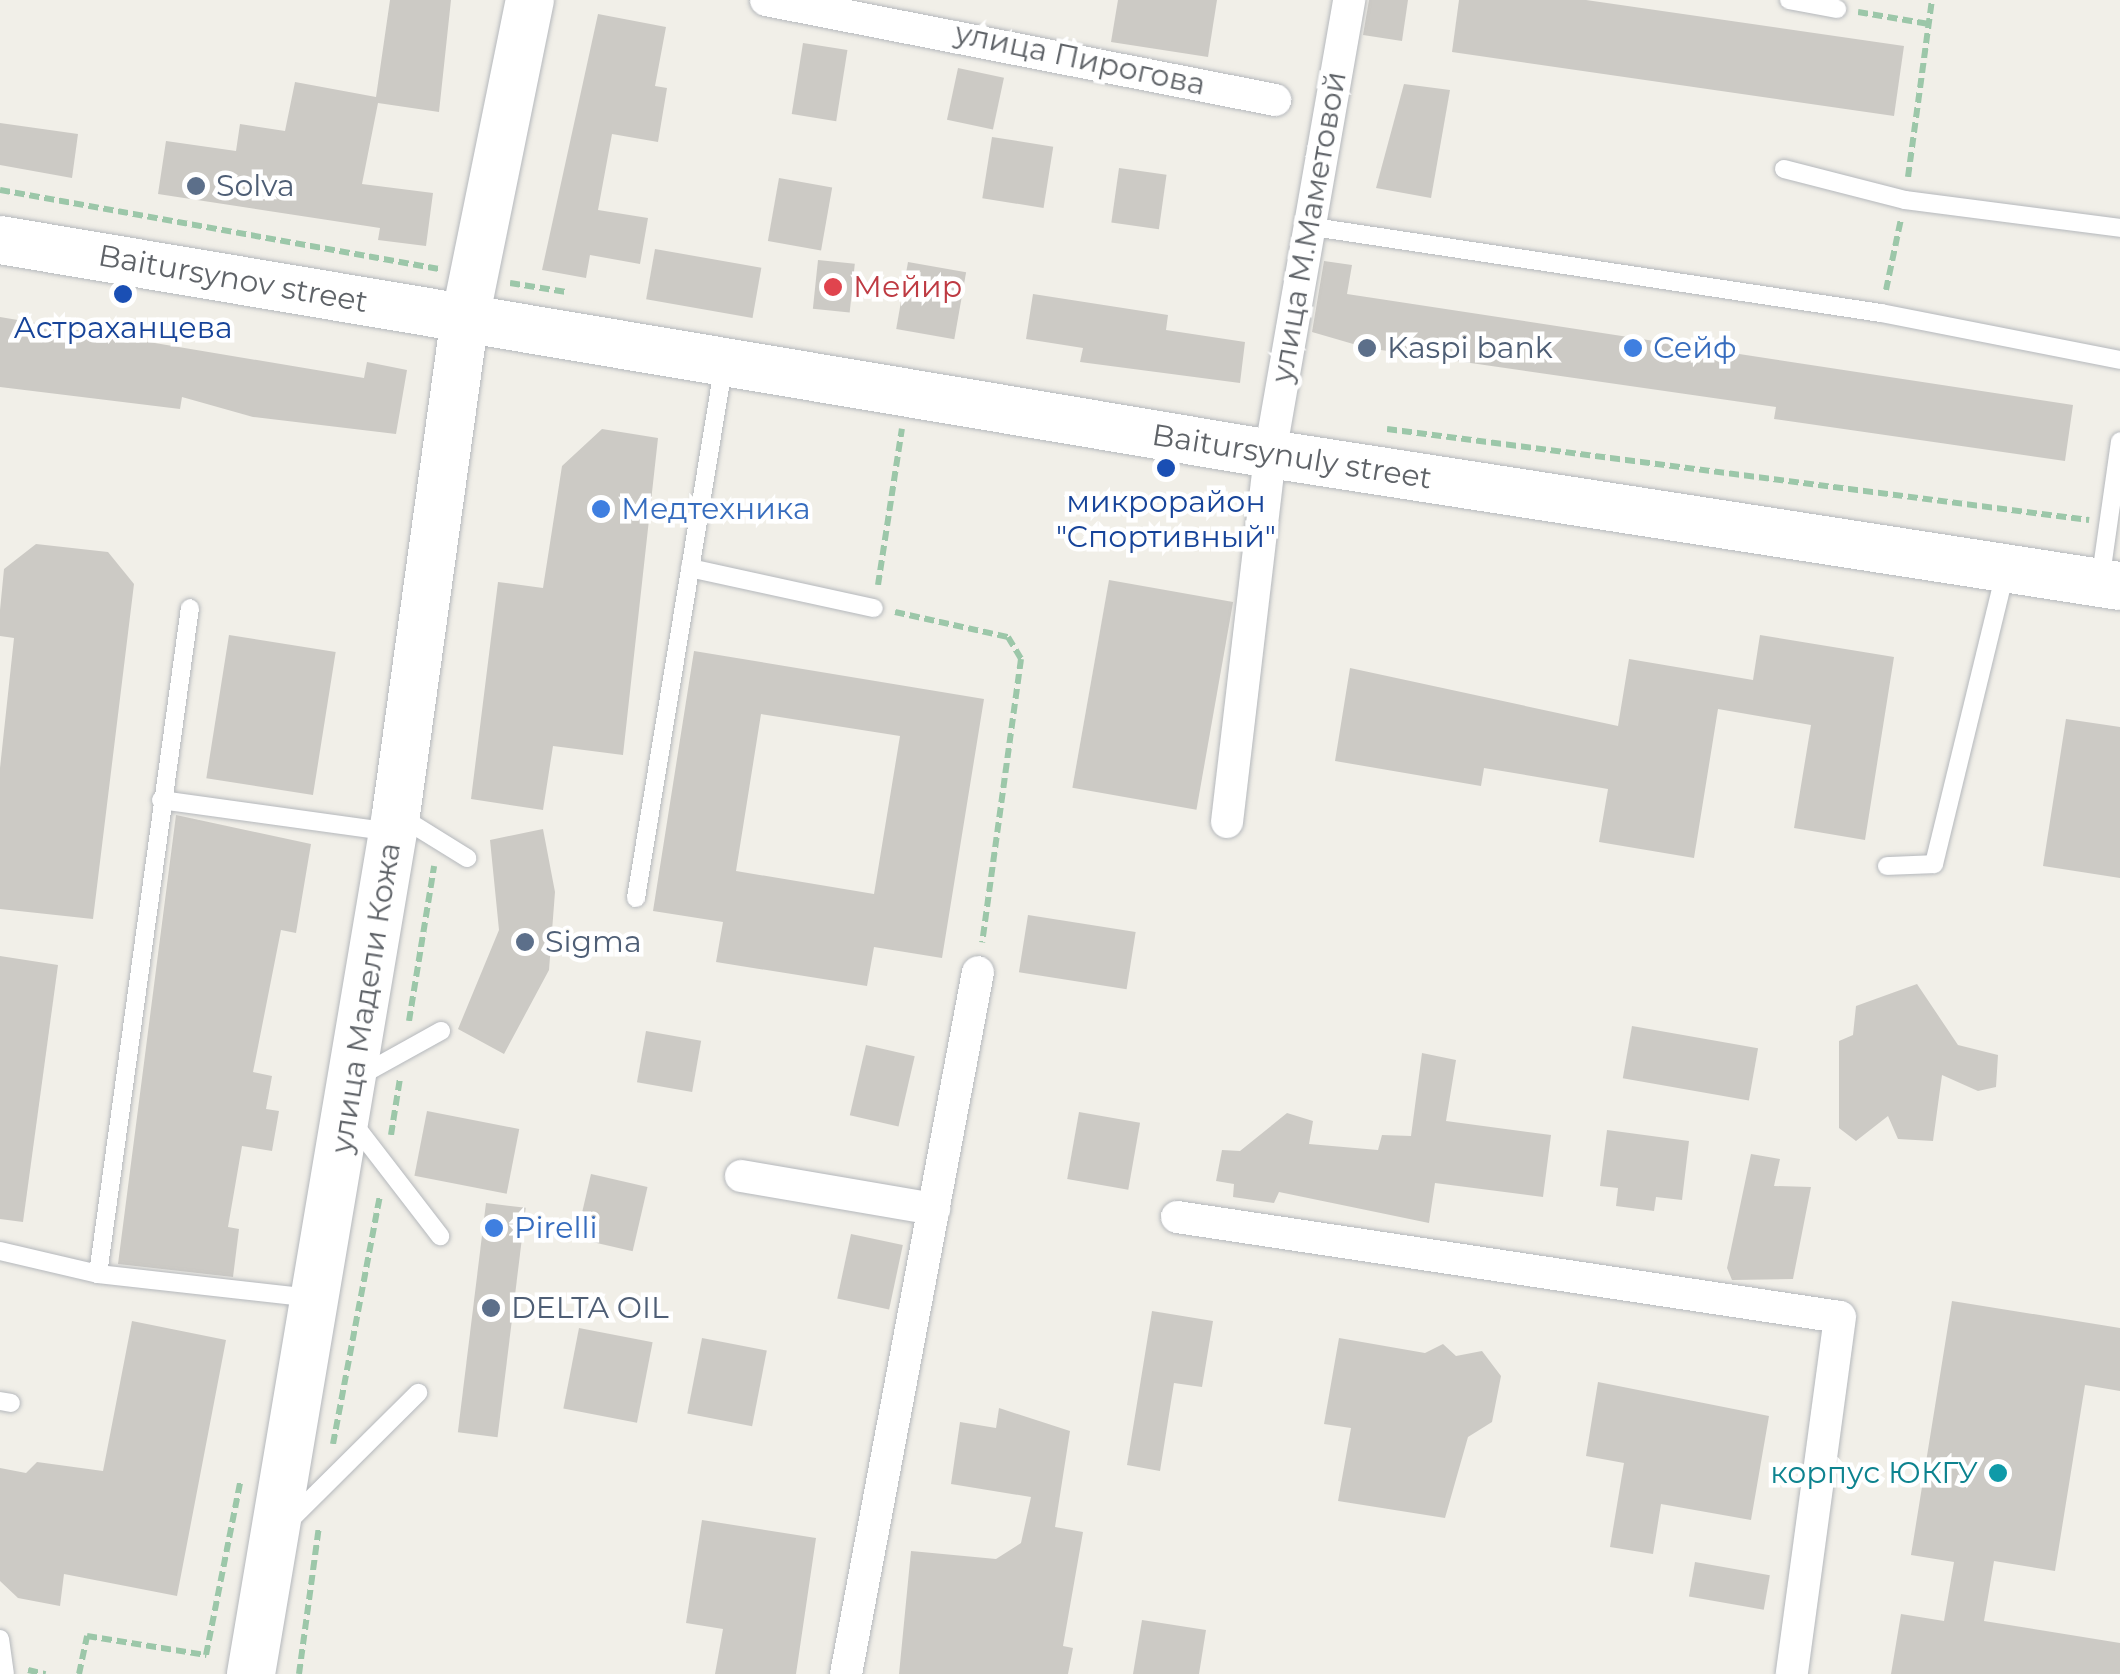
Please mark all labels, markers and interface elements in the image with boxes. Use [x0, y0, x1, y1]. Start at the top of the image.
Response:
street label: улица Пирогова [952, 15, 1208, 103]
street label: улица М.Маметовой [1264, 69, 1354, 385]
place label: Solva [216, 168, 295, 204]
marker: Solva [185, 175, 207, 197]
street label: Baitursynov street [95, 238, 371, 320]
place label: Мейир [853, 269, 962, 305]
marker: Мейир [822, 276, 844, 298]
marker: Астраханцева [112, 283, 134, 305]
place label: Астраханцева [14, 310, 232, 346]
place label: Kaspi bank [1387, 330, 1553, 366]
place label: Сейф [1653, 330, 1737, 366]
marker: Kaspi bank [1356, 337, 1378, 359]
marker: Сейф [1622, 337, 1644, 359]
street label: Baitursynuly street [1150, 417, 1434, 497]
marker: микрорайон "Спортивный" [1155, 457, 1177, 479]
place label: микрорайон "Спортивный" [1056, 484, 1276, 554]
place label: Медтехника [621, 491, 810, 527]
marker: Медтехника [590, 498, 612, 520]
street label: улица Мадели Кожа [324, 840, 408, 1156]
place label: Sigma [545, 924, 642, 960]
marker: Sigma [514, 931, 536, 953]
place label: Pirelli [514, 1210, 598, 1246]
marker: Pirelli [483, 1217, 505, 1239]
place label: DELTA OIL [511, 1290, 669, 1326]
marker: DELTA OIL [480, 1297, 502, 1319]
place label: корпус ЮКГУ [1770, 1455, 1978, 1491]
marker: корпус ЮКГУ [1987, 1462, 2009, 1484]

